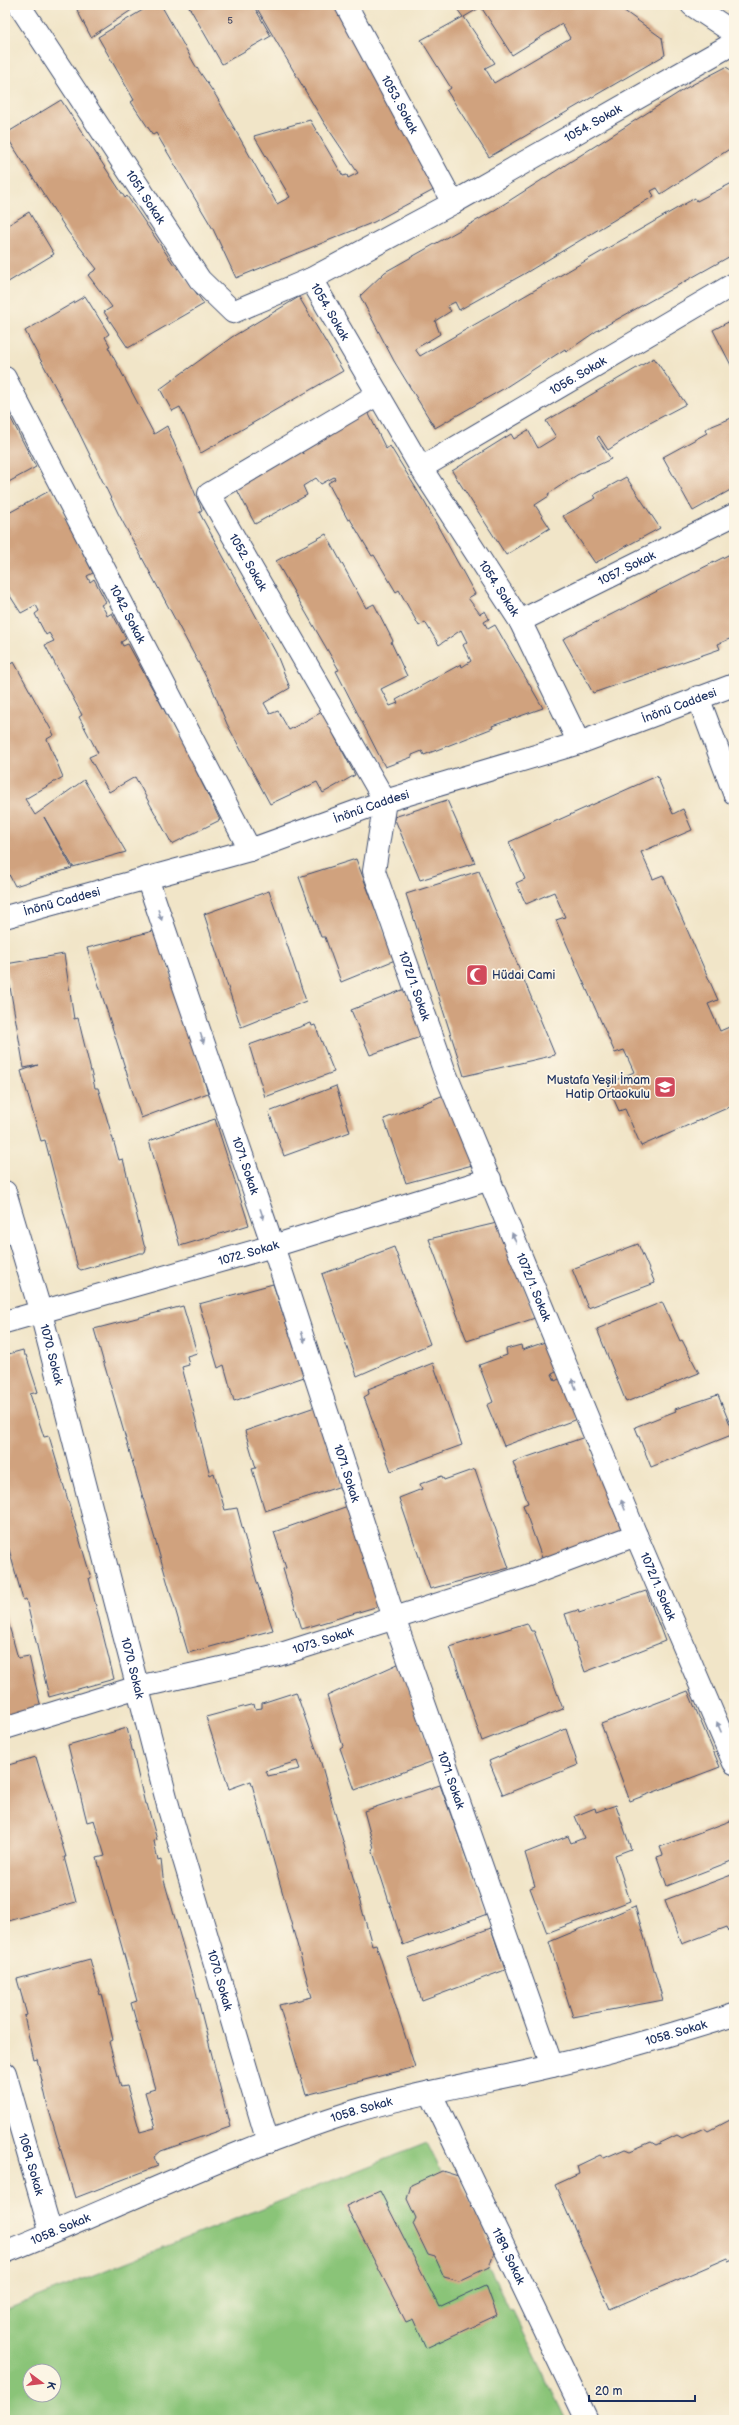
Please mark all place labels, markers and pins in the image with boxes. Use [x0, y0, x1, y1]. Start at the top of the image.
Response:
mosque icon: Hüdai Cami [464, 962, 490, 988]
place label: Hüdai Cami [492, 968, 555, 983]
place label: Mustafa Yeşil İmam Hatip Ortaokulu [547, 1072, 650, 1102]
school or university icon: Mustafa Yeşil İmam Hatip Ortaokulu [652, 1074, 678, 1100]

